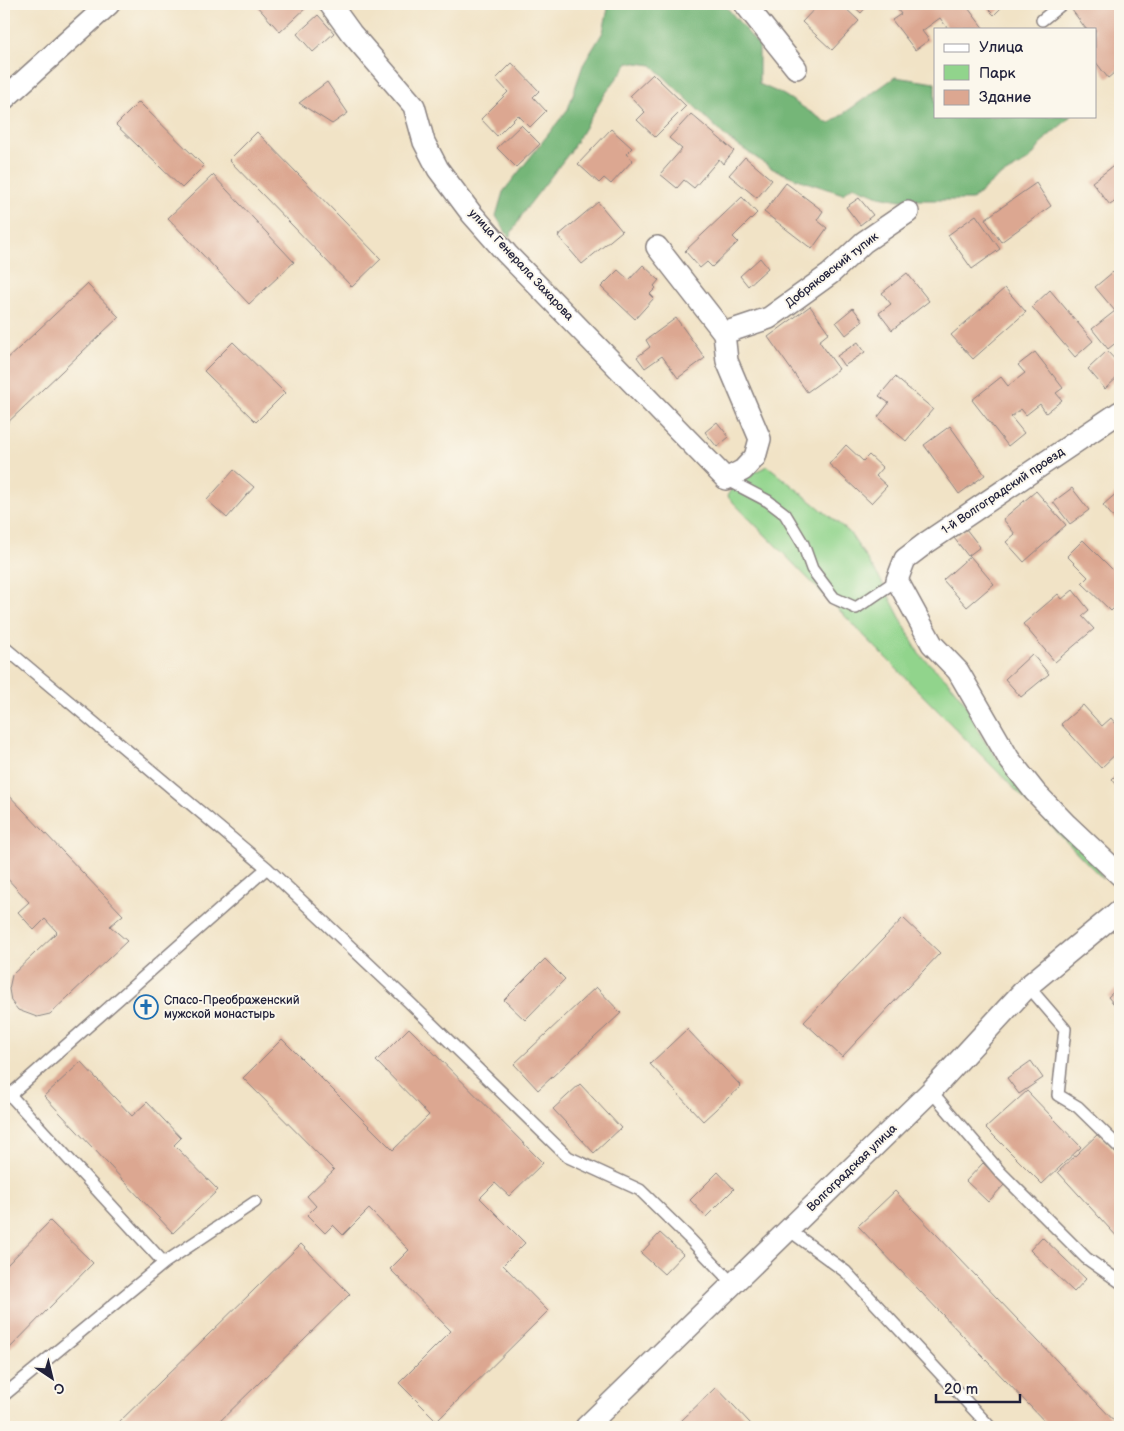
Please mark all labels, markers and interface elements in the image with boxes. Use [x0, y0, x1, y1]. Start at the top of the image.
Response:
legend [934, 28, 1096, 118]
text: Улица [979, 38, 1024, 57]
text: Парк [979, 64, 1016, 83]
text: Здание [979, 88, 1031, 107]
street label: улица Генерала Захарова [465, 206, 577, 324]
street label: Добряковский тупик [783, 229, 882, 311]
street label: 1-й Волгоградский проезд [939, 444, 1068, 538]
place label: Спасо-Преображенский мужской монастырь [164, 993, 300, 1022]
church icon: Спасо-Преображенский мужской монастырь [133, 994, 159, 1020]
street label: Волгоградская улица [804, 1121, 900, 1215]
north arrow [28, 1354, 78, 1404]
scale bar [936, 1371, 1020, 1403]
text: С [50, 1378, 68, 1398]
text: 20 m [944, 1380, 978, 1399]

